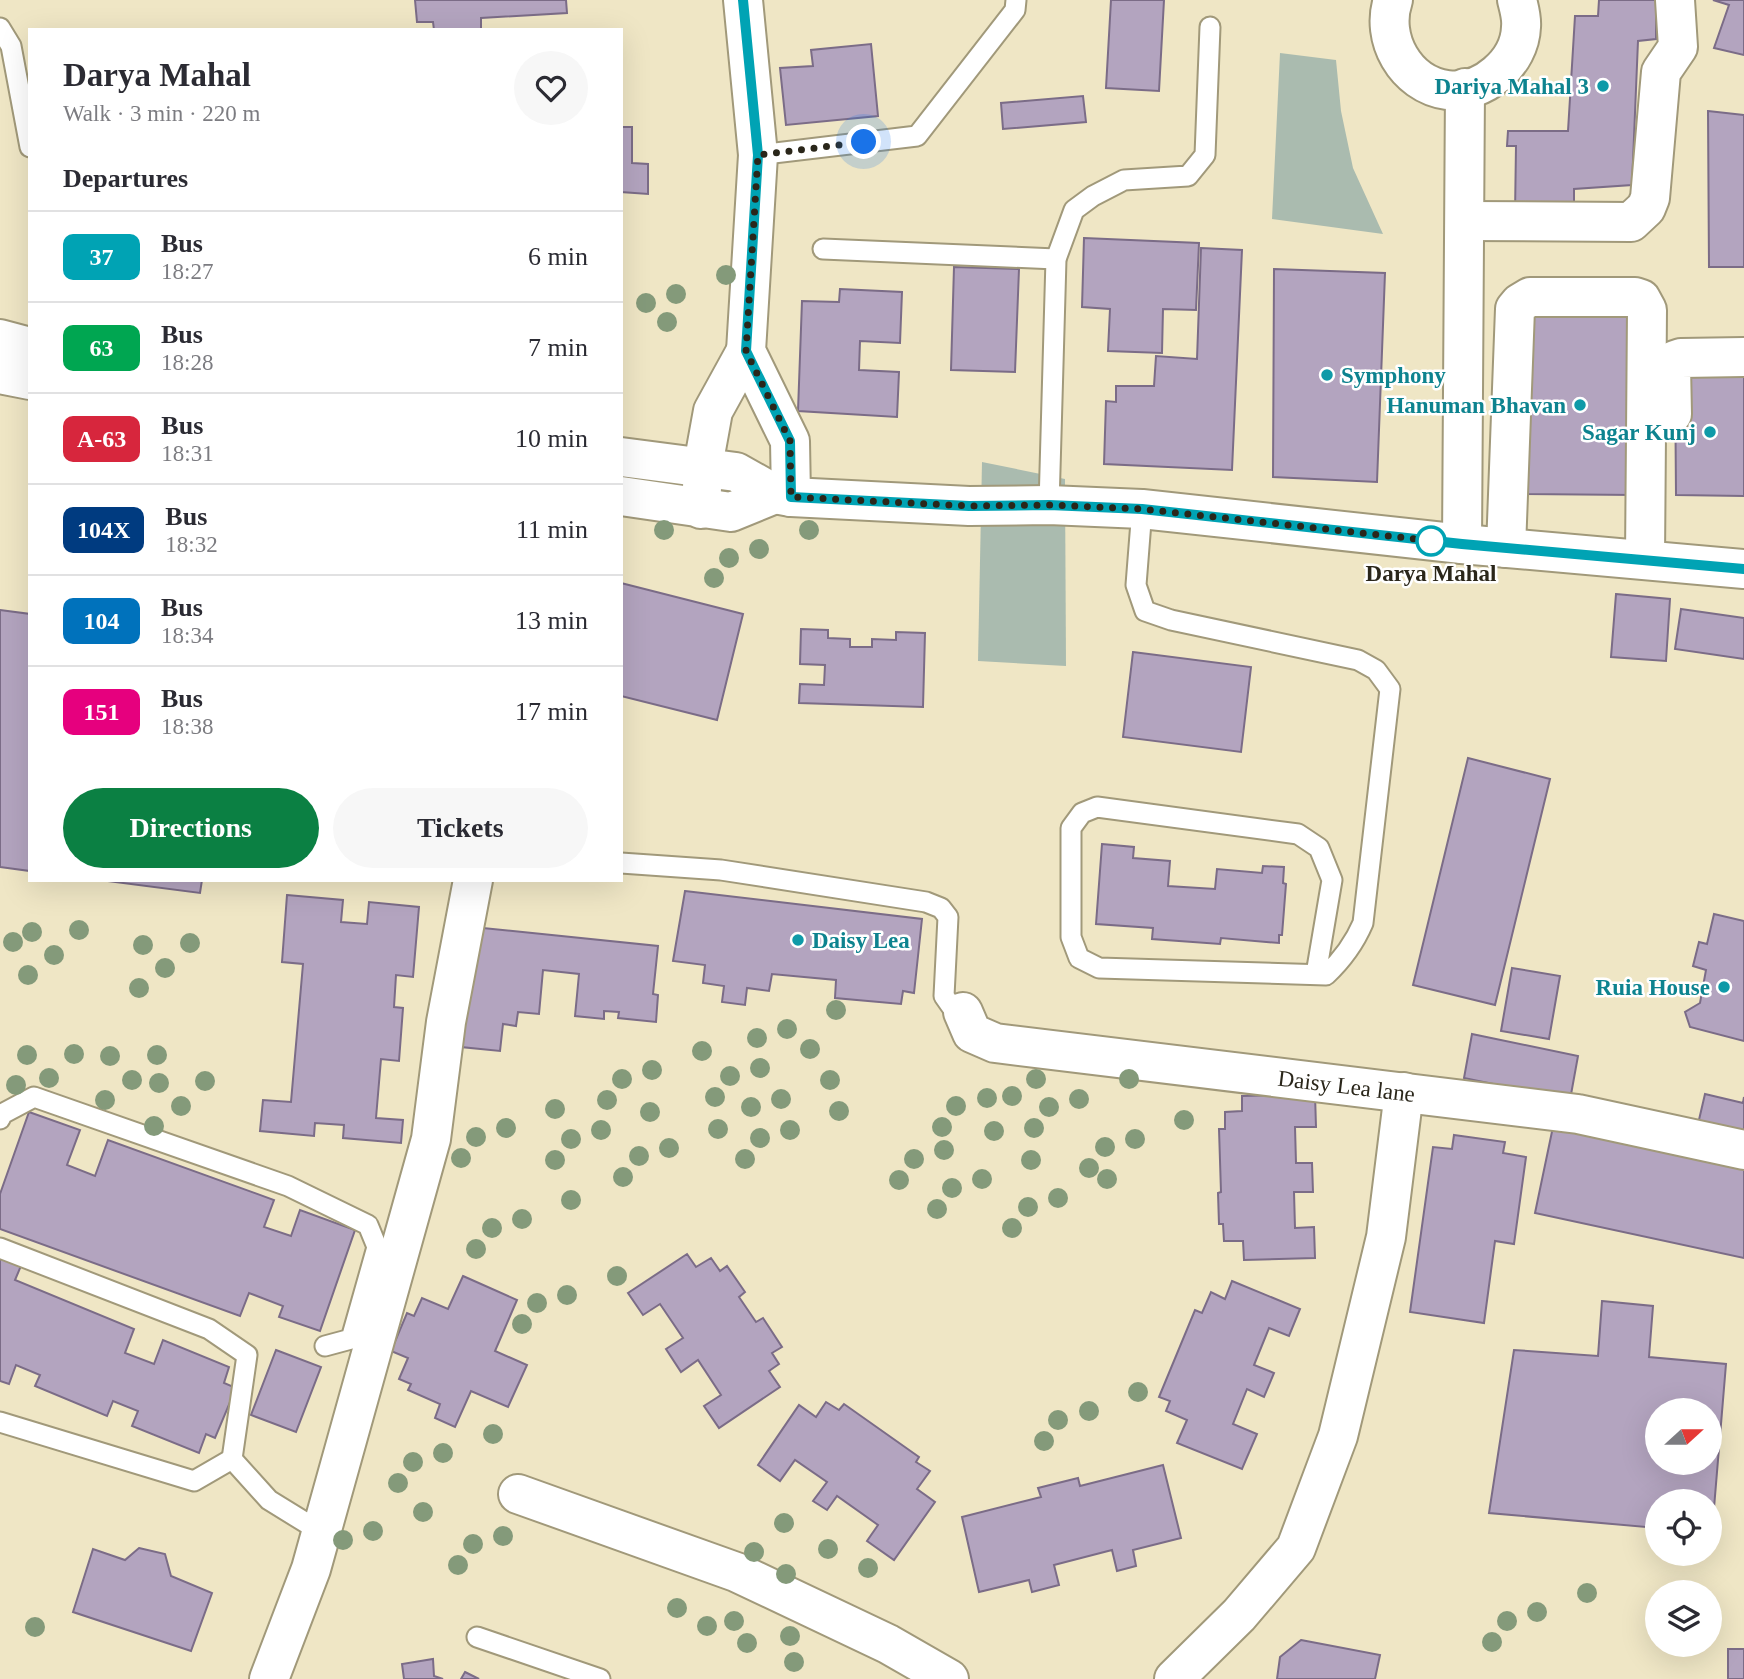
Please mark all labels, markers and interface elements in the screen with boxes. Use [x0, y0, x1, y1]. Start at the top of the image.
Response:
button: heart [514, 51, 588, 125]
text: Darya Mahal [63, 57, 251, 93]
place label: Dariya Mahal 3 [1434, 74, 1589, 99]
marker: Dariya Mahal 3 [1595, 78, 1611, 94]
text: Walk · 3 min · 220 m [63, 101, 260, 126]
your location [846, 124, 881, 159]
text: Departures [63, 164, 188, 193]
text: Bus [161, 229, 203, 258]
text: 6 min [528, 242, 588, 271]
text: 37 [90, 244, 114, 270]
text: 18:27 [161, 259, 213, 284]
text: Bus [161, 320, 203, 349]
text: 7 min [528, 333, 588, 362]
text: 63 [90, 335, 114, 361]
text: 18:28 [161, 350, 213, 375]
place label: Symphony [1341, 363, 1446, 388]
marker: Symphony [1319, 367, 1335, 383]
place label: Hanuman Bhavan [1386, 393, 1566, 418]
marker: Hanuman Bhavan [1572, 397, 1588, 413]
text: Bus [161, 411, 203, 440]
place label: Sagar Kunj [1582, 420, 1696, 445]
text: 10 min [515, 424, 588, 453]
marker: Sagar Kunj [1702, 424, 1718, 440]
text: A-63 [77, 426, 126, 452]
text: 18:31 [161, 441, 214, 466]
text: Bus [165, 502, 207, 531]
text: 11 min [516, 515, 588, 544]
text: 104X [77, 517, 130, 543]
marker: Darya Mahal [1416, 526, 1446, 556]
text: 18:32 [165, 532, 218, 557]
place label: Darya Mahal [1366, 561, 1496, 586]
text: Bus [161, 593, 203, 622]
text: 13 min [515, 606, 588, 635]
text: 104 [84, 608, 120, 634]
text: 18:34 [161, 623, 213, 648]
text: Bus [161, 684, 203, 713]
text: 17 min [515, 697, 588, 726]
text: 151 [84, 699, 120, 725]
text: 18:38 [161, 714, 213, 739]
button: Directions [63, 788, 319, 868]
button: Tickets [333, 788, 588, 868]
place label: Daisy Lea [812, 928, 910, 953]
marker: Daisy Lea [790, 932, 806, 948]
place label: Ruia House [1596, 975, 1710, 1000]
marker: Ruia House [1716, 979, 1732, 995]
street label: Daisy Lea lane [1276, 1065, 1416, 1107]
north arrow [1645, 1398, 1722, 1475]
map controls [1645, 1398, 1722, 1657]
button: locate [1645, 1489, 1722, 1566]
button: layers [1645, 1580, 1722, 1657]

